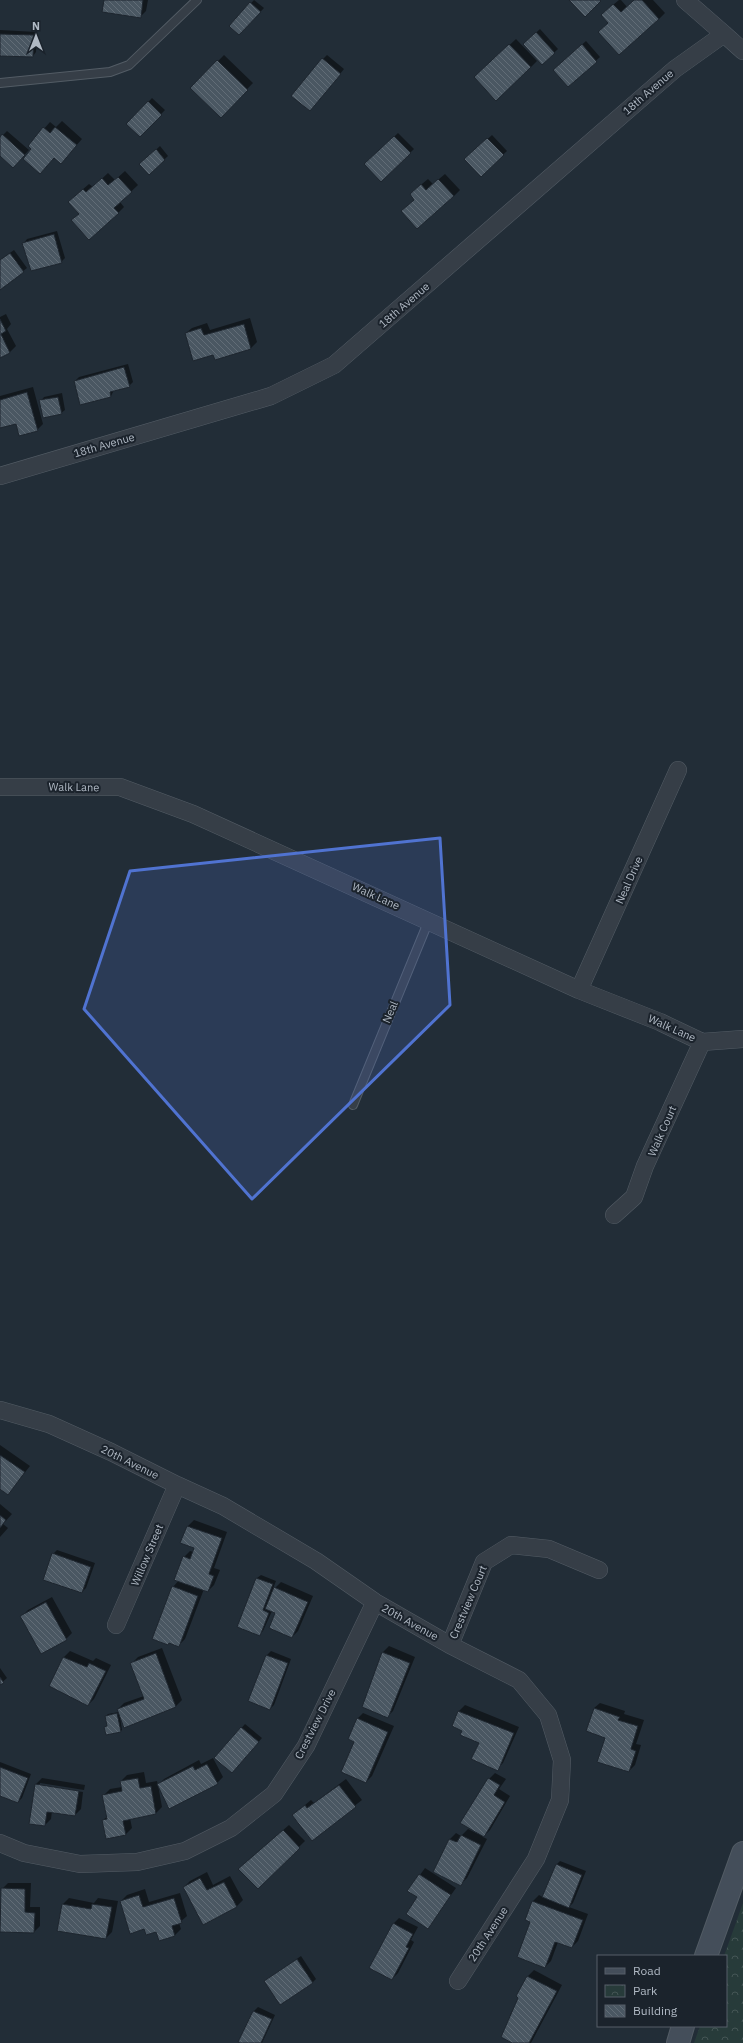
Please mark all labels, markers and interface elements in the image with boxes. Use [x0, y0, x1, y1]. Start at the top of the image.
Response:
north arrow [16, 16, 56, 56]
text: N [32, 19, 40, 33]
street label: 18th Avenue [620, 66, 676, 118]
street label: 18th Avenue [376, 279, 432, 331]
street label: 18th Avenue [72, 430, 136, 460]
street label: Walk Lane [49, 780, 99, 794]
street label: Neal Drive [612, 854, 646, 906]
street label: Walk Lane [350, 879, 402, 913]
street label: Neal [379, 999, 401, 1025]
street label: Walk Lane [646, 1011, 698, 1045]
street label: Walk Court [645, 1103, 679, 1159]
street label: 20th Avenue [99, 1442, 161, 1482]
street label: Willow Street [128, 1522, 166, 1588]
street label: Crestview Court [446, 1563, 490, 1641]
street label: 20th Avenue [379, 1601, 441, 1643]
street label: Crestview Drive [291, 1687, 339, 1761]
street label: 20th Avenue [465, 1904, 511, 1964]
legend [597, 1955, 727, 2027]
text: Road [633, 1963, 661, 1978]
text: Park [633, 1983, 658, 1998]
text: Building [633, 2003, 678, 2018]

